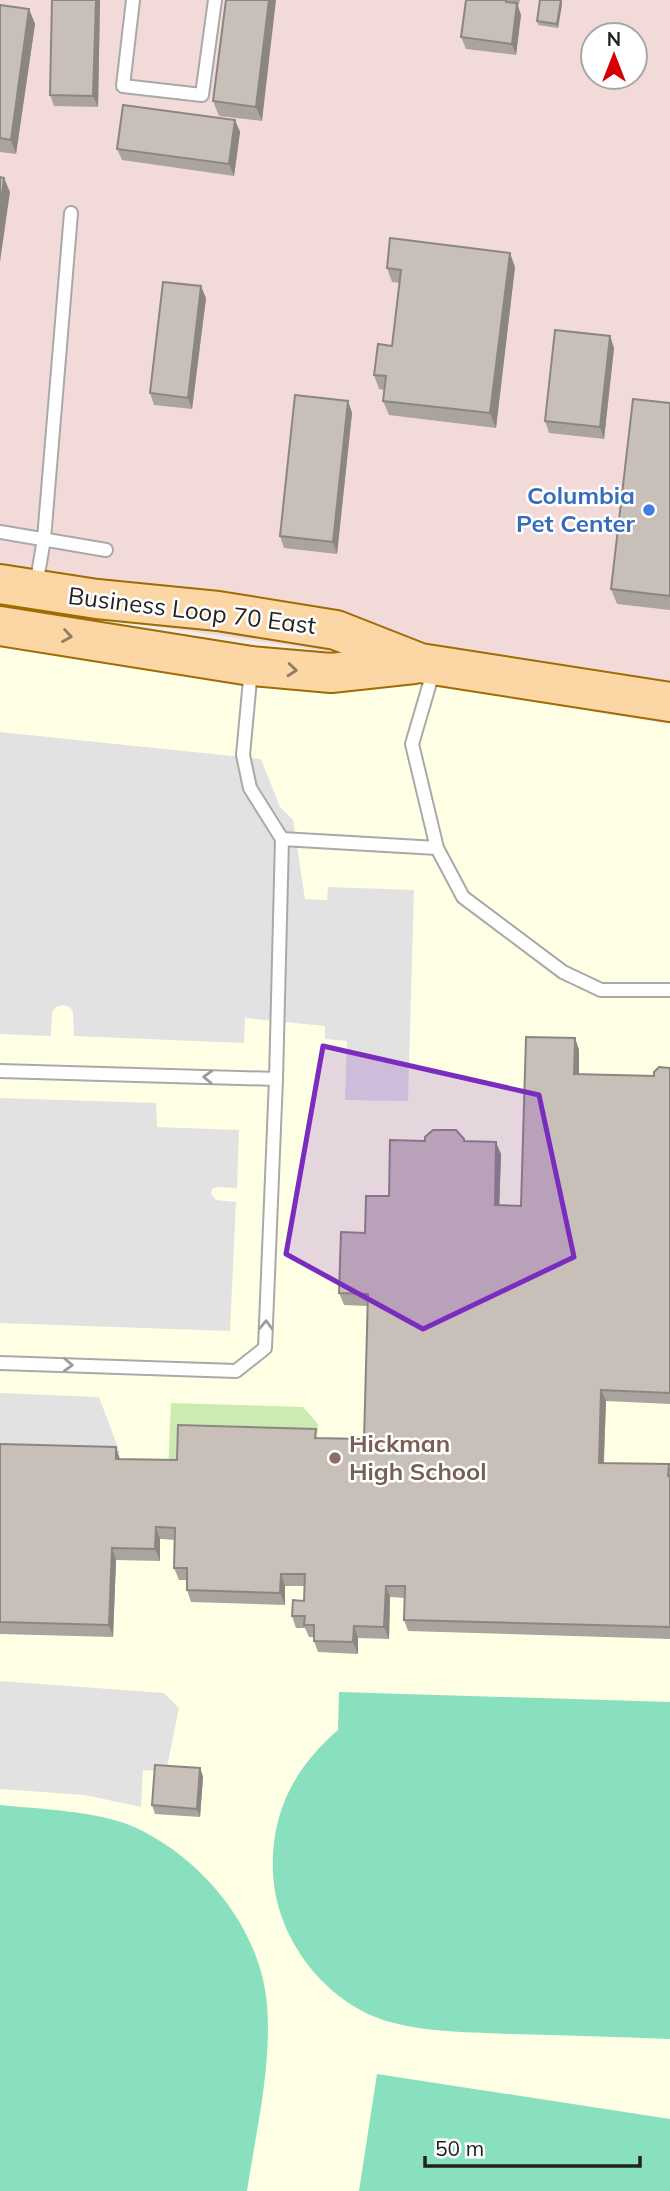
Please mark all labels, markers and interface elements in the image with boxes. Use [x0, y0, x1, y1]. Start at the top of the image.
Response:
north arrow [579, 21, 649, 91]
text: N [607, 27, 621, 51]
place label: Columbia Pet Center [516, 480, 636, 538]
marker: Columbia Pet Center [641, 502, 657, 518]
street label: Business Loop 70 East [66, 580, 318, 640]
one-way arrow [62, 629, 73, 644]
one-way arrow [287, 662, 298, 677]
one-way arrow [202, 1070, 213, 1085]
one-way arrow [258, 1319, 273, 1330]
one-way arrow [63, 1358, 74, 1373]
place label: Hickman High School [349, 1428, 487, 1486]
marker: Hickman High School [327, 1450, 343, 1466]
scale bar [425, 2124, 640, 2168]
text: 50 m [435, 2135, 484, 2161]

